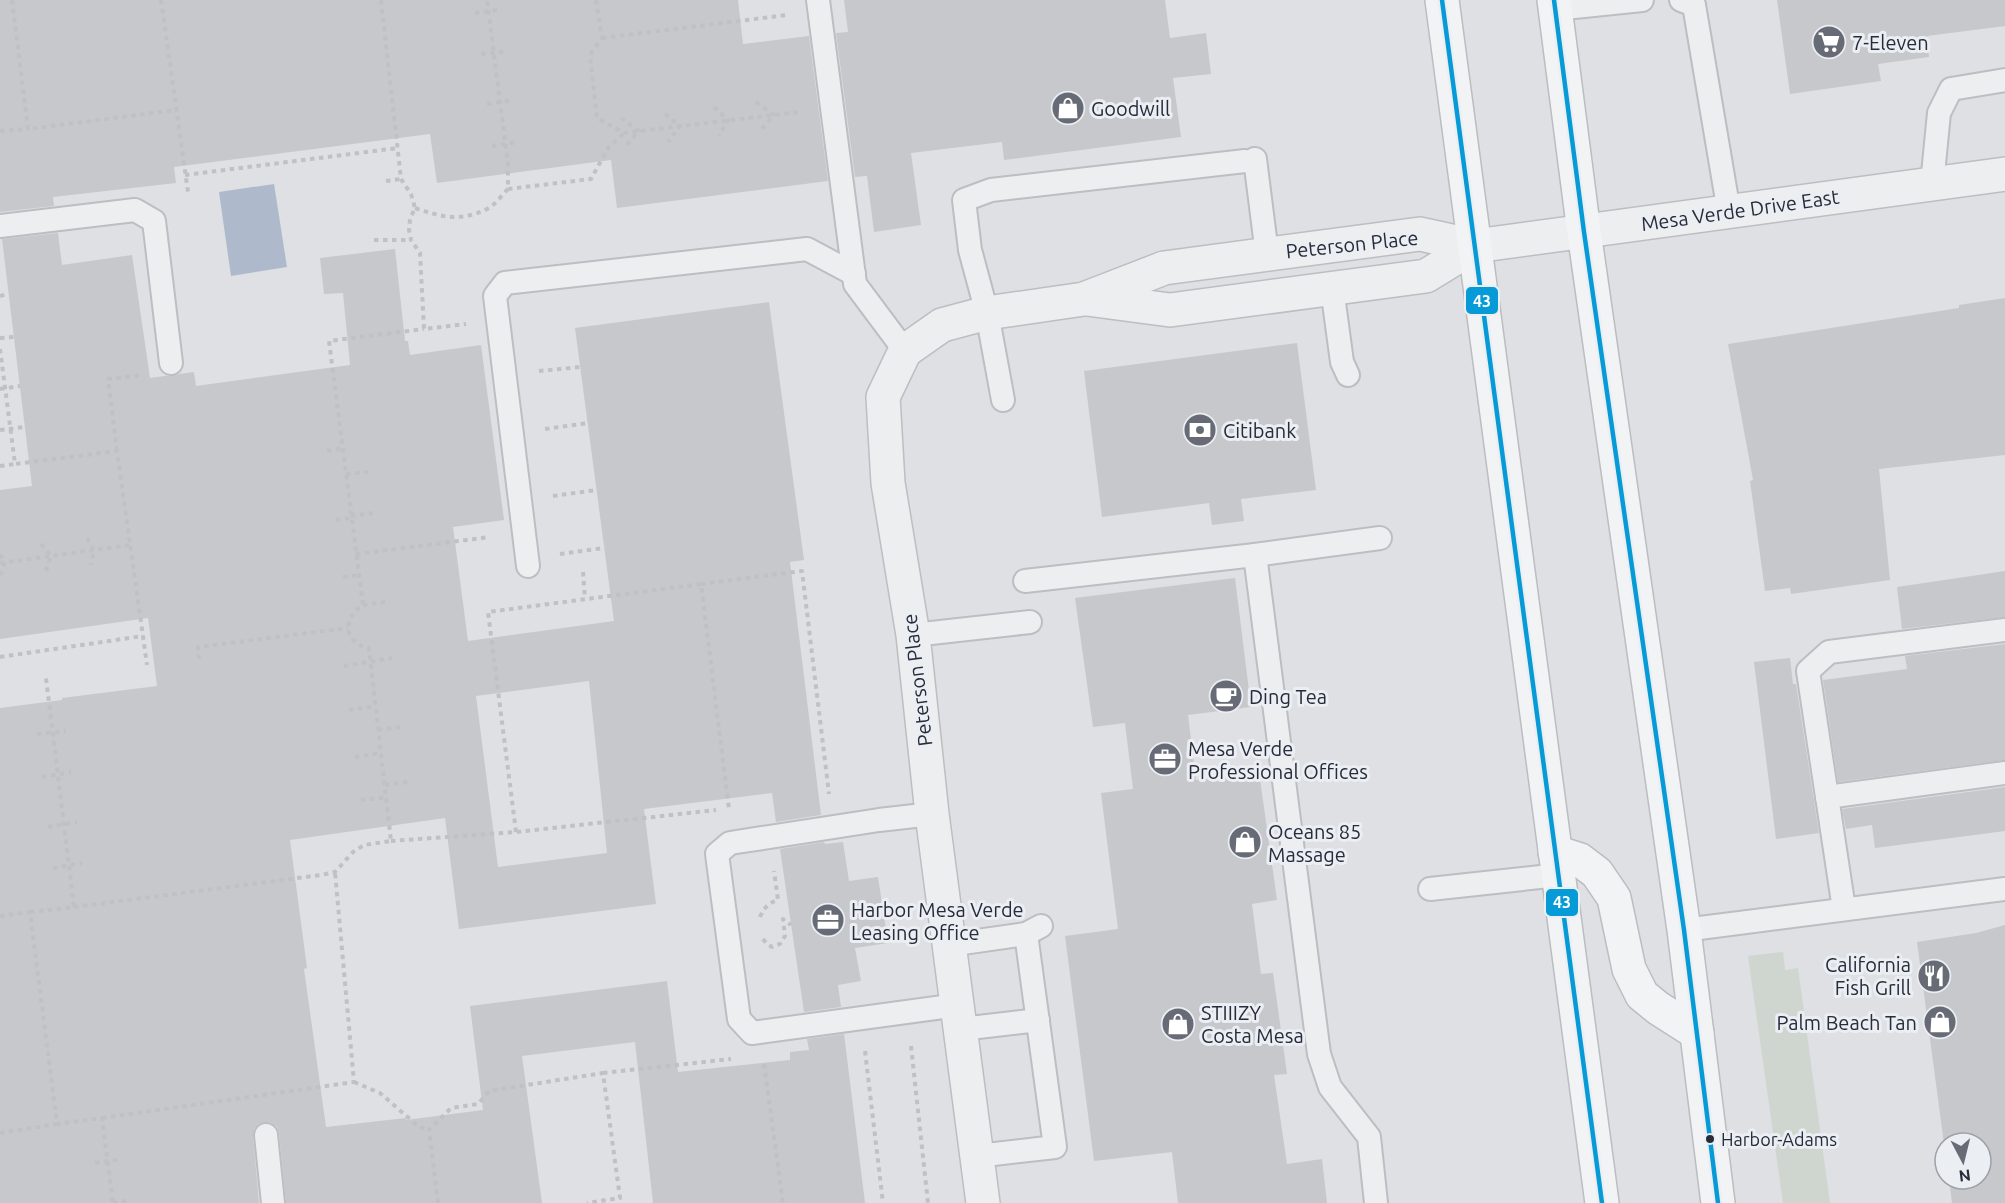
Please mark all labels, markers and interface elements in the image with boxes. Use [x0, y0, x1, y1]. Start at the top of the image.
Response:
supermarket icon: 7-Eleven [1811, 24, 1847, 60]
place label: 7-Eleven [1852, 31, 1929, 54]
shop icon: Goodwill [1050, 90, 1086, 126]
place label: Goodwill [1091, 97, 1170, 120]
street label: Mesa Verde Drive East [1639, 185, 1841, 235]
street label: Peterson Place [1285, 226, 1419, 262]
line badge: 43 [1465, 286, 1499, 315]
text: 43 [1473, 292, 1491, 310]
bank icon: Citibank [1182, 412, 1218, 448]
place label: Citibank [1223, 419, 1296, 442]
street label: Peterson Place [897, 612, 937, 748]
cafe icon: Ding Tea [1208, 678, 1244, 714]
place label: Ding Tea [1249, 685, 1327, 708]
place label: Mesa Verde Professional Offices [1188, 737, 1368, 783]
office icon: Mesa Verde Professional Offices [1147, 741, 1183, 777]
place label: Oceans 85 Massage [1268, 820, 1361, 866]
shop icon: Oceans 85 Massage [1227, 824, 1263, 860]
line badge: 43 [1545, 888, 1579, 917]
text: 43 [1553, 893, 1571, 911]
place label: Harbor Mesa Verde Leasing Office [851, 898, 1024, 944]
office icon: Harbor Mesa Verde Leasing Office [810, 902, 846, 938]
place label: California Fish Grill [1825, 953, 1911, 999]
restaurant icon: California Fish Grill [1916, 958, 1952, 994]
place label: STIIIZY Costa Mesa [1201, 1001, 1304, 1047]
shop icon: Palm Beach Tan [1922, 1004, 1958, 1040]
shop icon: STIIIZY Costa Mesa [1160, 1006, 1196, 1042]
place label: Palm Beach Tan [1777, 1011, 1917, 1034]
place label: Harbor-Adams [1721, 1129, 1837, 1149]
north arrow [1933, 1131, 1993, 1191]
marker: Harbor-Adams [1704, 1133, 1716, 1145]
text: N [1958, 1166, 1972, 1186]

